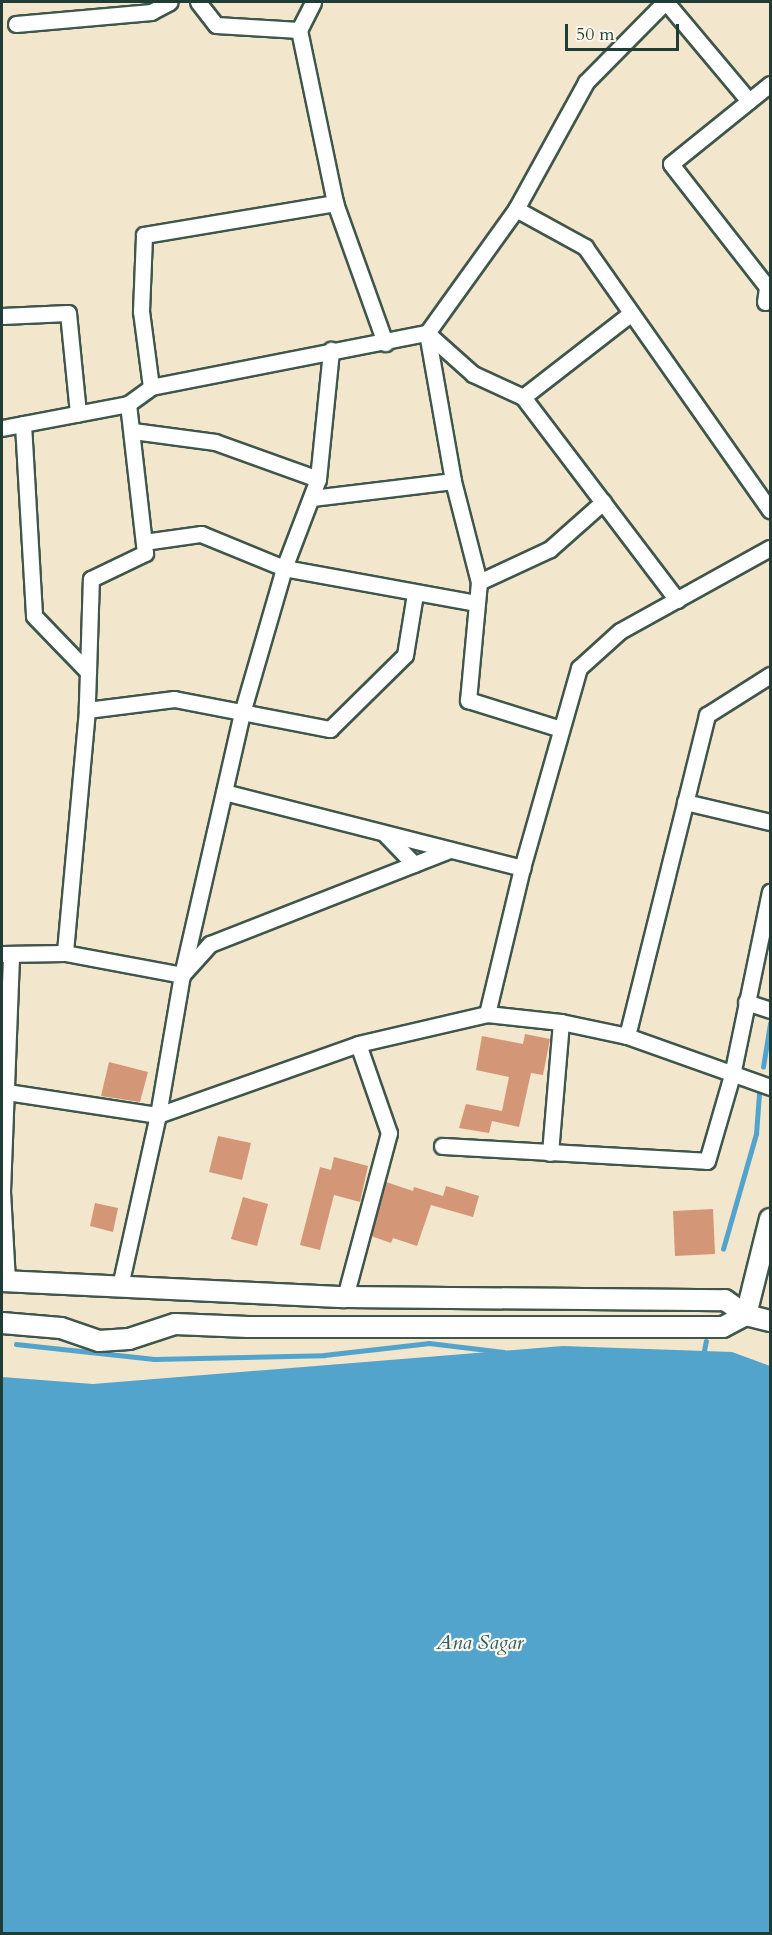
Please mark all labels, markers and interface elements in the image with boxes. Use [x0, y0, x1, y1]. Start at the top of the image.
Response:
scale bar [568, 12, 682, 50]
text: 50 m [576, 22, 615, 47]
water label: Ana Sagar [436, 1630, 524, 1656]

